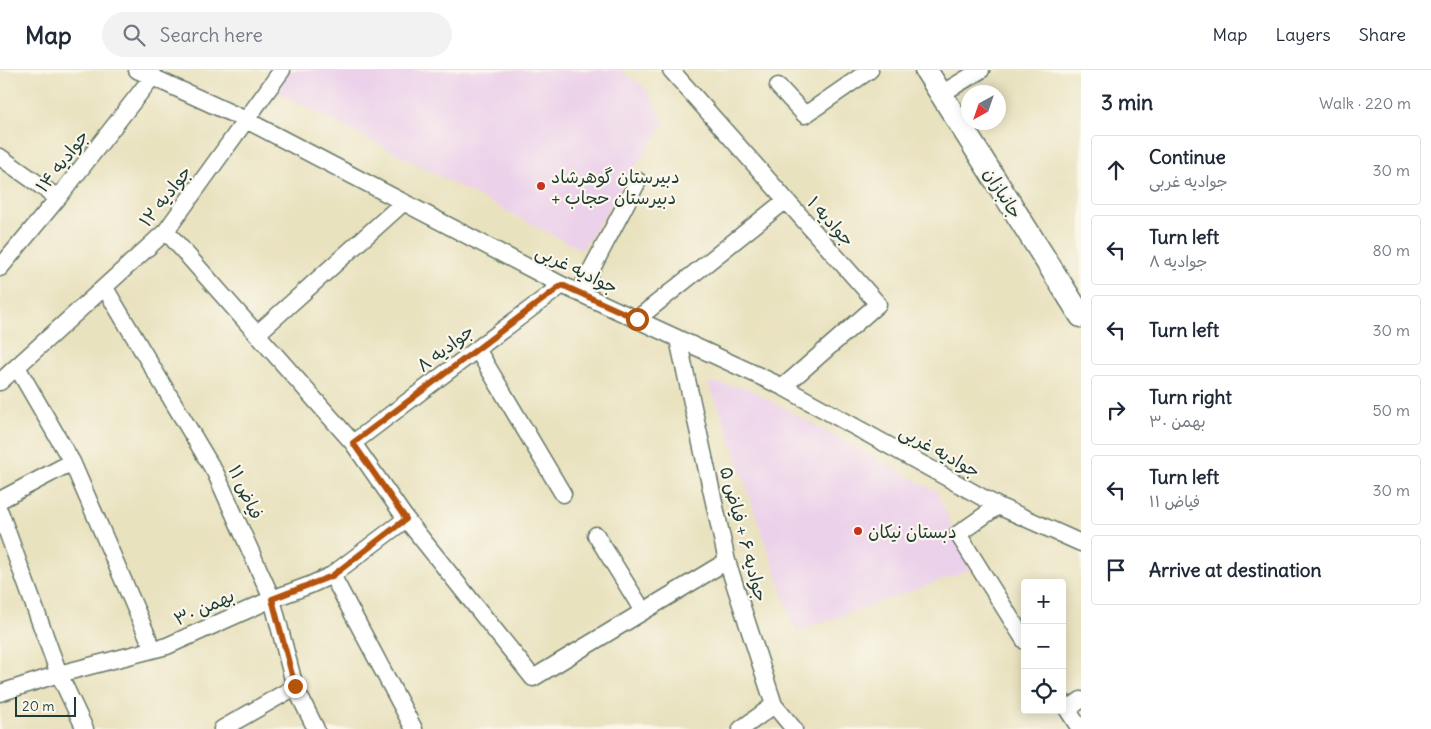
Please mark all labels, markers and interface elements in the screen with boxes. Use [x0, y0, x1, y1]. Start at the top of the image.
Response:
search box [102, 12, 452, 57]
text: Map [25, 20, 72, 50]
icon: search [120, 21, 148, 49]
text: Search here [160, 23, 263, 47]
text: Map [1212, 23, 1247, 46]
text: Layers [1275, 23, 1331, 46]
text: Share [1359, 23, 1406, 46]
north arrow [961, 85, 1006, 130]
text: 3 min [1101, 89, 1153, 116]
text: Walk · 220 m [1319, 93, 1411, 113]
street label: جوادیه ۱۴ [30, 125, 94, 197]
text: Continue [1149, 145, 1226, 169]
icon: ahead [1102, 156, 1130, 184]
text: 30 m [1373, 160, 1410, 180]
street label: جوادیه ۱۲ [134, 161, 196, 231]
street label: جانبازان [978, 163, 1028, 223]
place label: دبیرستان گوهرشاد + دبیرستان حجاب [551, 165, 680, 209]
text: جوادیه غربی [1149, 171, 1228, 191]
marker: دبیرستان گوهرشاد + دبیرستان حجاب [535, 180, 547, 192]
street label: جوادیه ۱ [802, 191, 860, 251]
text: Turn left [1149, 225, 1219, 249]
icon: left [1102, 236, 1130, 264]
street label: جوادیه غربی [532, 239, 622, 299]
text: 80 m [1372, 240, 1410, 260]
text: جوادیه ۸ [1149, 251, 1207, 271]
route start [626, 308, 649, 331]
icon: left [1102, 316, 1130, 344]
text: Turn left [1149, 318, 1219, 342]
street label: جوادیه ۸ [412, 319, 478, 377]
text: 30 m [1373, 320, 1410, 340]
text: Turn right [1149, 385, 1232, 409]
icon: right [1102, 396, 1130, 424]
text: 50 m [1372, 400, 1410, 420]
text: بهمن ۳۰ [1149, 411, 1206, 431]
street label: جوادیه غربی [896, 419, 984, 483]
street label: فیاض ۱۱ [223, 461, 269, 523]
street label: جوادیه ۶ + فیاض ۵ [715, 464, 773, 604]
text: Turn left [1149, 465, 1219, 489]
icon: left [1102, 476, 1130, 504]
text: 30 m [1373, 480, 1410, 500]
text: فیاض ۱۱ [1149, 491, 1200, 511]
place label: دبستان نیکان [868, 520, 957, 543]
marker: دبستان نیکان [852, 525, 864, 537]
icon: arrive [1102, 556, 1130, 584]
text: Arrive at destination [1149, 558, 1322, 582]
map controls [1021, 579, 1066, 714]
button: + [1021, 579, 1066, 624]
street label: بهمن ۳۰ [170, 584, 238, 630]
button: − [1021, 624, 1066, 669]
button: locate [1021, 669, 1066, 714]
route end [284, 675, 307, 698]
scale bar [15, 694, 76, 717]
text: 20 m [22, 697, 55, 715]

